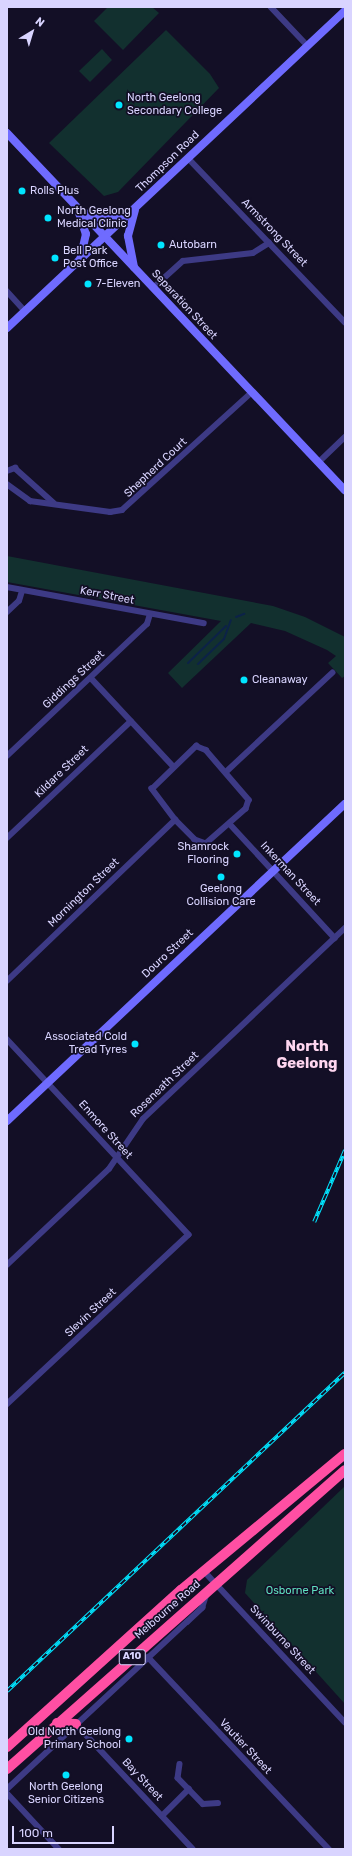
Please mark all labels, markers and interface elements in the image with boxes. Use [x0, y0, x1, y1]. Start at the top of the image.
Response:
north arrow [12, 12, 52, 52]
text: N [33, 15, 47, 30]
place label: North Geelong Secondary College [127, 92, 222, 118]
marker: North Geelong Secondary College [114, 100, 124, 110]
street label: Thompson Road [134, 128, 202, 196]
place label: Rolls Plus [30, 184, 79, 198]
marker: Rolls Plus [17, 186, 27, 196]
street label: Armstrong Street [238, 196, 310, 270]
place label: North Geelong Medical Clinic [57, 205, 131, 231]
marker: North Geelong Medical Clinic [42, 212, 54, 224]
place label: Autobarn [169, 238, 217, 252]
marker: Autobarn [156, 240, 166, 250]
place label: Bell Park Post Office [63, 245, 118, 271]
marker: Bell Park Post Office [50, 253, 60, 263]
street label: Separation Street [148, 268, 220, 342]
place label: 7-Eleven [96, 277, 141, 291]
marker: 7-Eleven [83, 279, 93, 289]
street label: Shepherd Court [122, 435, 190, 501]
street label: Kerr Street [79, 584, 135, 608]
street label: Giddings Street [41, 648, 107, 712]
place label: Cleanaway [252, 673, 308, 687]
marker: Cleanaway [239, 675, 249, 685]
street label: Kildare Street [32, 743, 92, 801]
street label: Inkerman Street [257, 839, 323, 909]
place label: Shamrock Flooring [177, 841, 229, 867]
marker: Shamrock Flooring [232, 849, 242, 859]
street label: Mornington Street [46, 856, 122, 930]
marker: Geelong Collision Care [216, 872, 226, 882]
place label: Geelong Collision Care [186, 883, 256, 909]
street label: Douro Street [140, 927, 196, 981]
place label: Associated Cold Tread Tyres [45, 1031, 127, 1057]
district label: North Geelong [276, 1037, 338, 1072]
marker: Associated Cold Tread Tyres [130, 1039, 140, 1049]
street label: Roseneath Street [128, 1049, 202, 1121]
street label: Enmore Street [75, 1098, 135, 1162]
street label: Slevin Street [63, 1286, 119, 1340]
street label: Melbourne Road [132, 1578, 204, 1642]
park label: Osborne Park [266, 1584, 334, 1598]
street label: Swinburne Street [247, 1603, 317, 1677]
road number: A10 [118, 1649, 146, 1665]
street label: Vautier Street [216, 1717, 274, 1777]
place label: Old North Geelong Primary School [28, 1726, 121, 1752]
marker: Old North Geelong Primary School [124, 1734, 134, 1744]
street label: Bay Street [119, 1756, 165, 1804]
marker: North Geelong Senior Citizens [61, 1770, 71, 1780]
place label: North Geelong Senior Citizens [28, 1781, 104, 1807]
scale bar [14, 1818, 116, 1844]
text: 100 m [19, 1826, 53, 1840]

